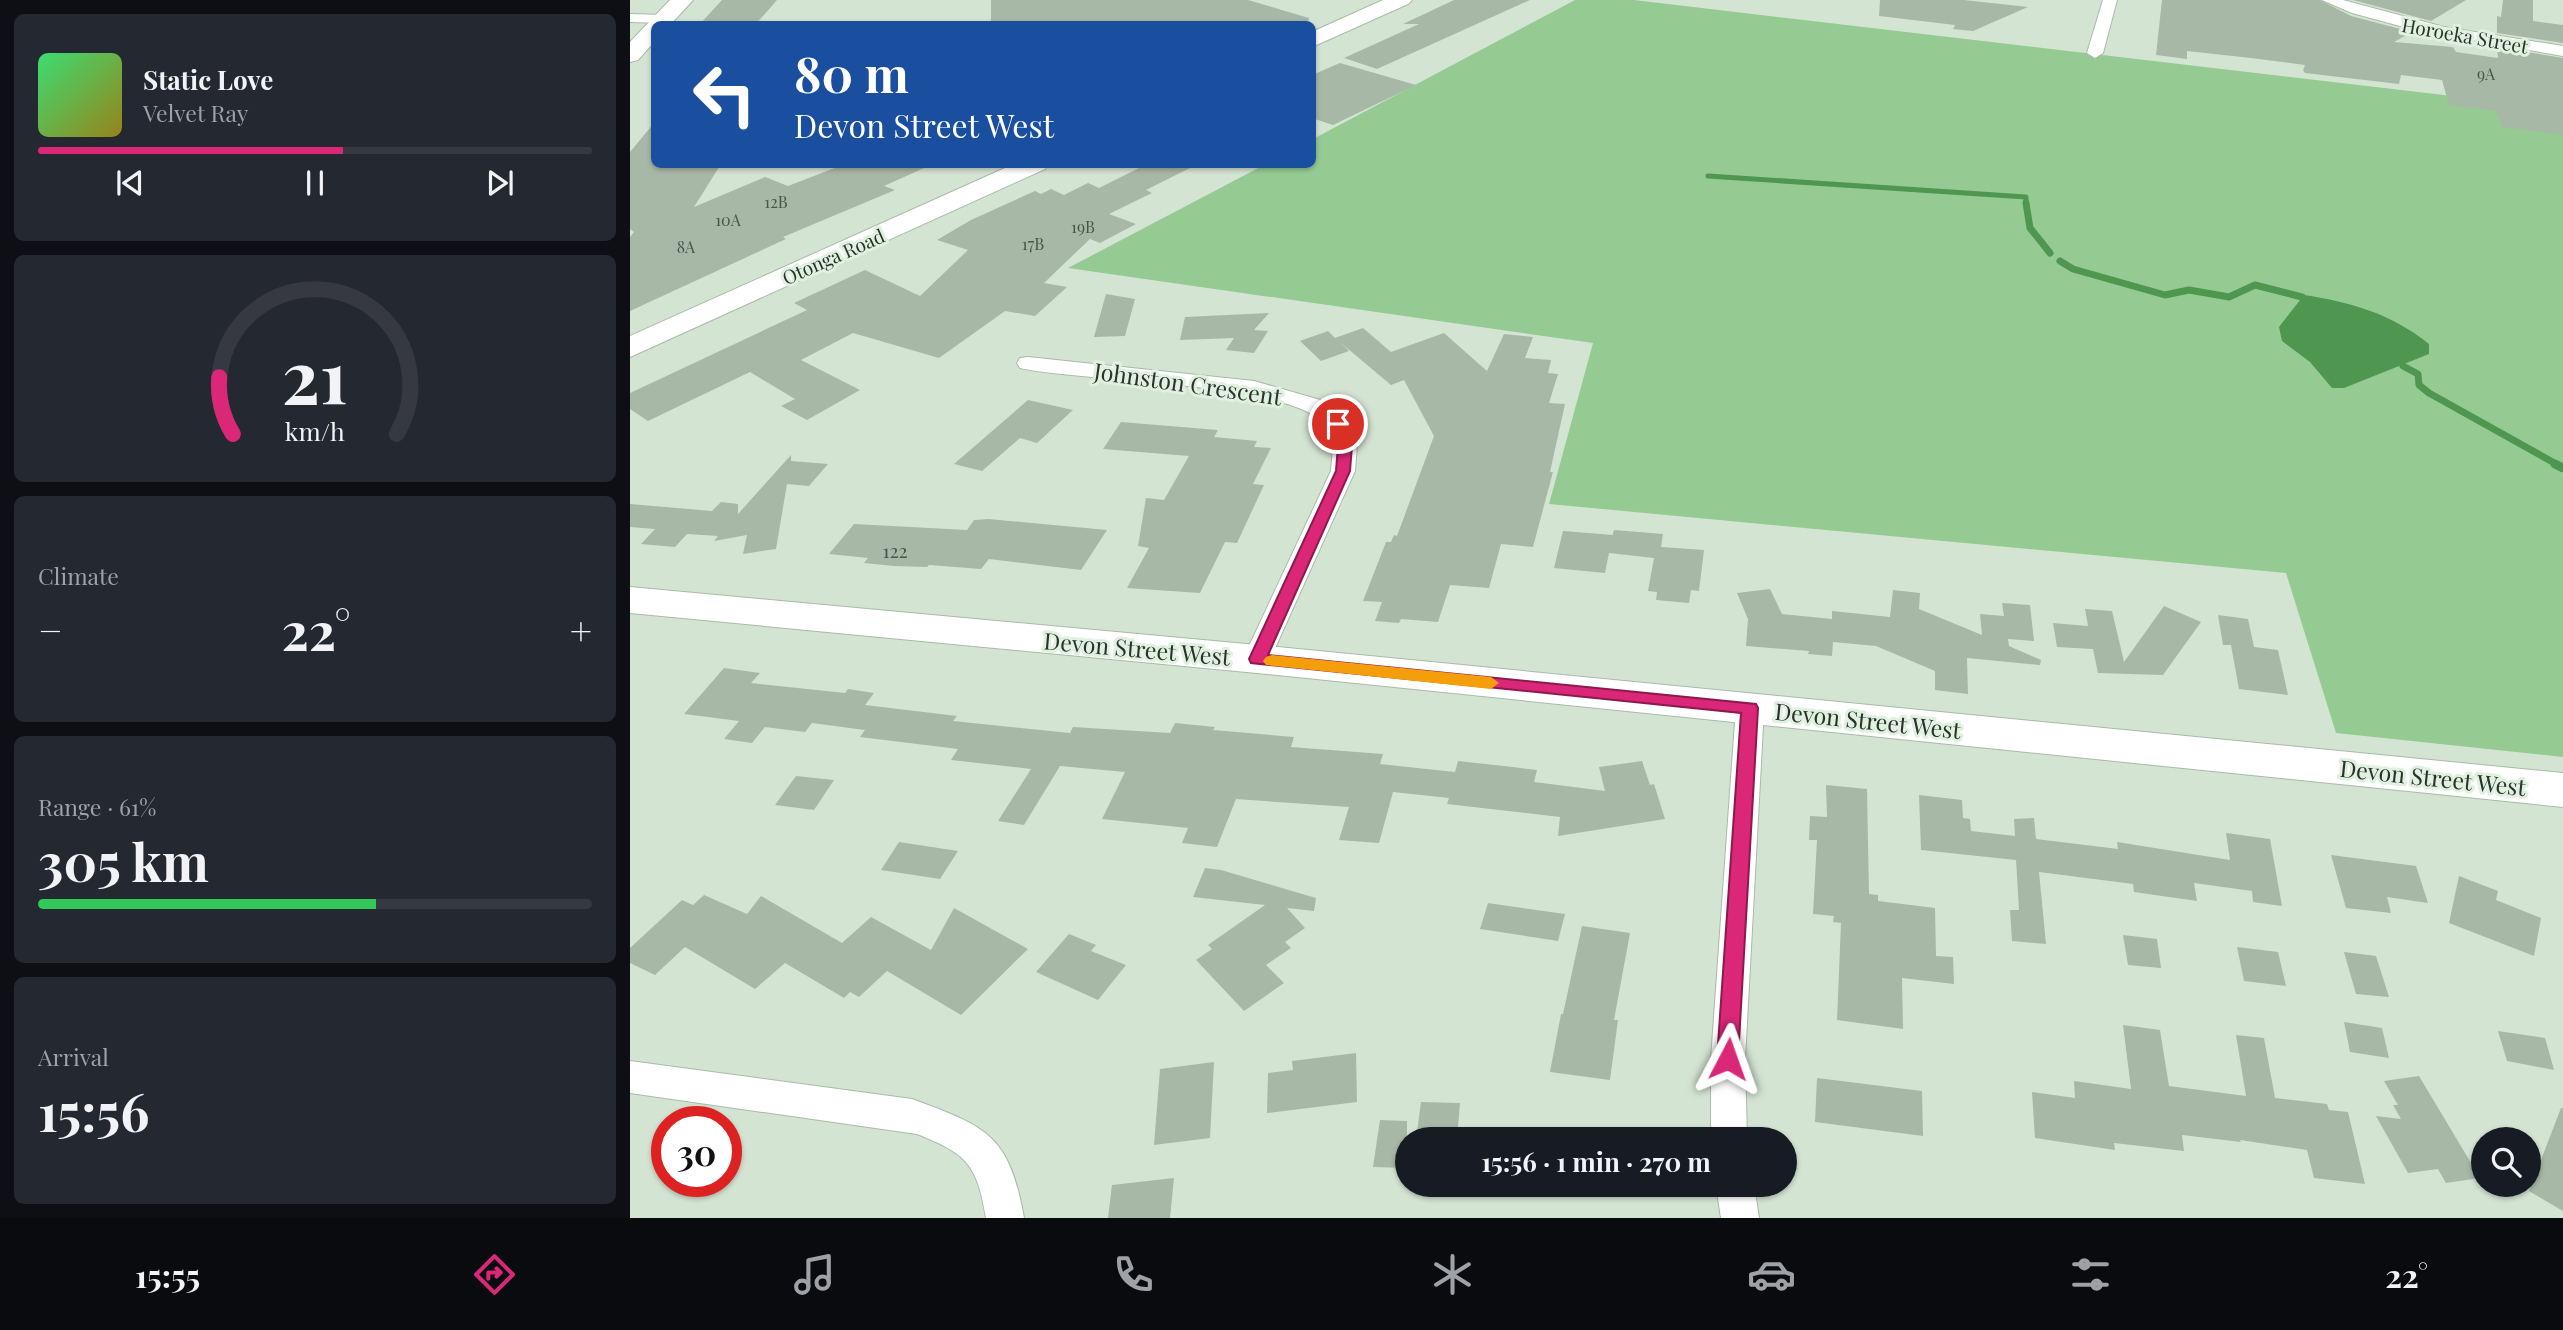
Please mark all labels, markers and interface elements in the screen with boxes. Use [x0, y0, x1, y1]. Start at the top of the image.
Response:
street label: Horoeka Street [2400, 11, 2530, 59]
text: 80 m [794, 40, 909, 105]
icon: left [679, 49, 770, 140]
text: Static Love [143, 62, 273, 97]
house number: 9A [2477, 63, 2496, 84]
text: Velvet Ray [143, 97, 248, 128]
text: Devon Street West [794, 103, 1054, 146]
icon: previous [111, 164, 149, 202]
icon: pause [296, 164, 334, 202]
icon: next [481, 164, 519, 202]
house number: 12B [764, 191, 788, 212]
house number: 10A [715, 209, 742, 230]
house number: 19B [1071, 216, 1095, 237]
street label: Otonga Road [778, 222, 888, 290]
house number: 17B [1022, 233, 1044, 254]
house number: 8A [677, 236, 696, 257]
text: 21 [282, 326, 348, 423]
street label: Johnston Crescent [1091, 354, 1285, 412]
pin [1308, 394, 1368, 454]
icon: arrive [1319, 405, 1357, 443]
text: km/h [285, 414, 345, 447]
house number: 122 [882, 537, 908, 563]
text: Climate [38, 560, 119, 591]
text: 22° [282, 595, 351, 664]
text: − [38, 604, 63, 655]
text: + [570, 604, 592, 655]
street label: Devon Street West [1043, 624, 1232, 672]
street label: Devon Street West [1773, 695, 1963, 745]
street label: Devon Street West [2338, 752, 2528, 802]
text: Range · 61% [38, 791, 156, 822]
text: 305 km [38, 826, 209, 895]
position arrow [1691, 1022, 1765, 1096]
text: Arrival [38, 1041, 109, 1072]
text: 15:56 [38, 1076, 149, 1145]
speed limit sign: 30 [651, 1106, 742, 1197]
map controls [2471, 1127, 2541, 1197]
button: search [2471, 1127, 2541, 1197]
text: 15:56 · 1 min · 270 m [1481, 1144, 1711, 1179]
icon: directions [470, 1250, 519, 1299]
icon: music [790, 1250, 839, 1299]
icon: phone [1109, 1250, 1158, 1299]
icon: climate [1428, 1250, 1477, 1299]
icon: car [1747, 1250, 1796, 1299]
icon: filters [2066, 1250, 2115, 1299]
text: 15:55 [135, 1253, 200, 1296]
text: 22° [2385, 1253, 2428, 1296]

